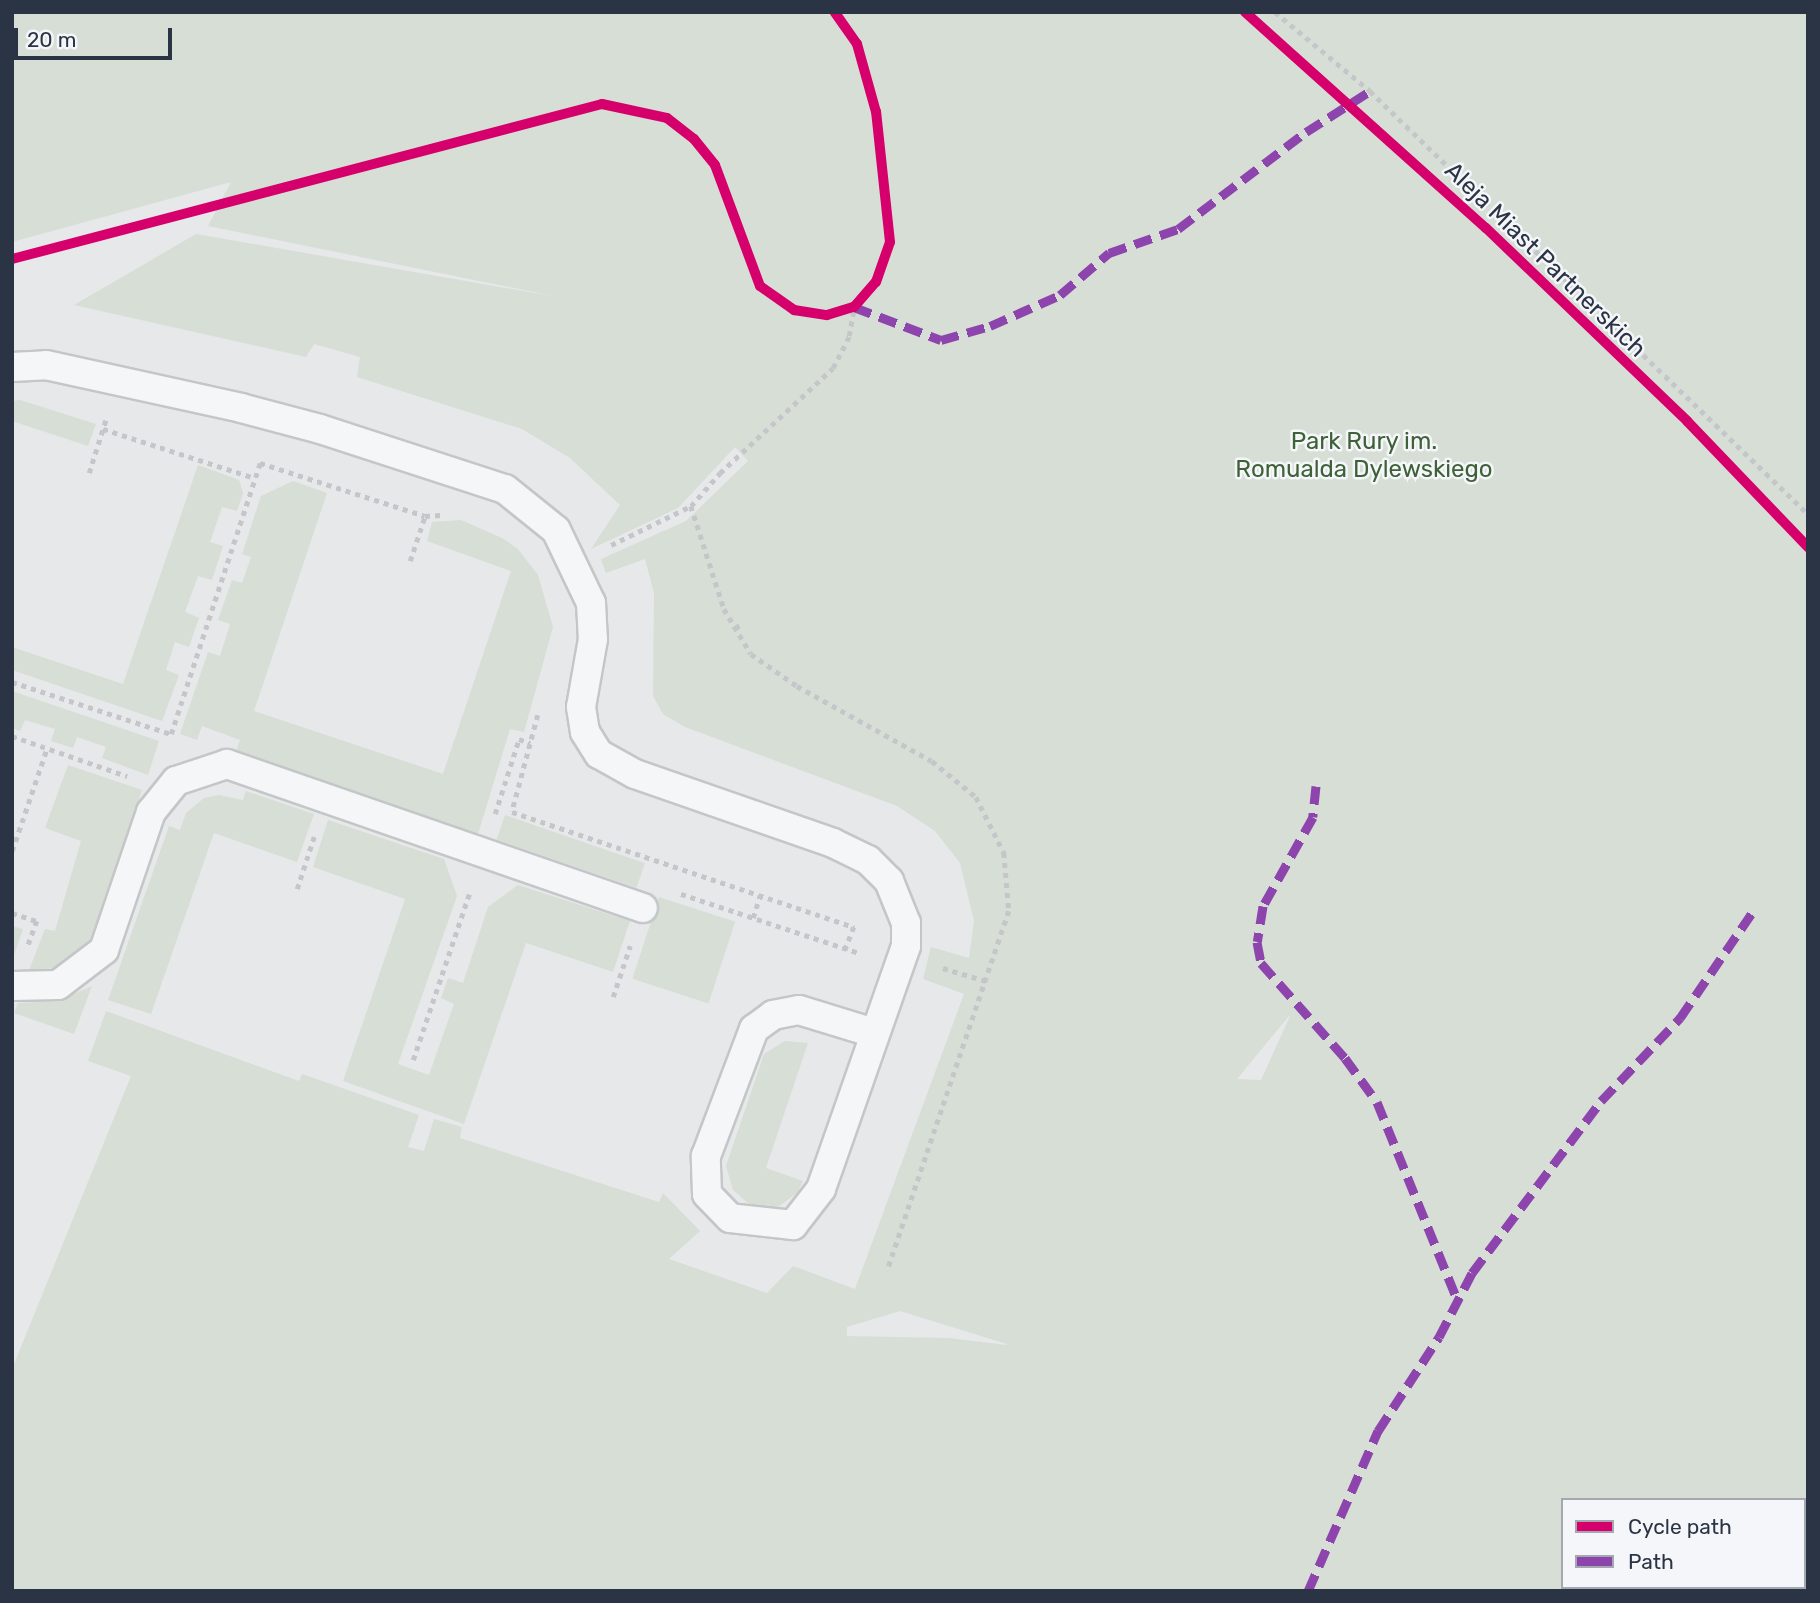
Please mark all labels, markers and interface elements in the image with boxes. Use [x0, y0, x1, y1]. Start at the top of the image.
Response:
scale bar [18, 14, 175, 58]
text: 20 m [27, 27, 76, 52]
street label: Aleja Miast Partnerskich [1438, 156, 1652, 364]
park label: Park Rury im. Romualda Dylewskiego [1235, 428, 1493, 484]
legend [1561, 1498, 1806, 1589]
text: Cycle path [1628, 1514, 1732, 1539]
text: Path [1628, 1549, 1674, 1574]

